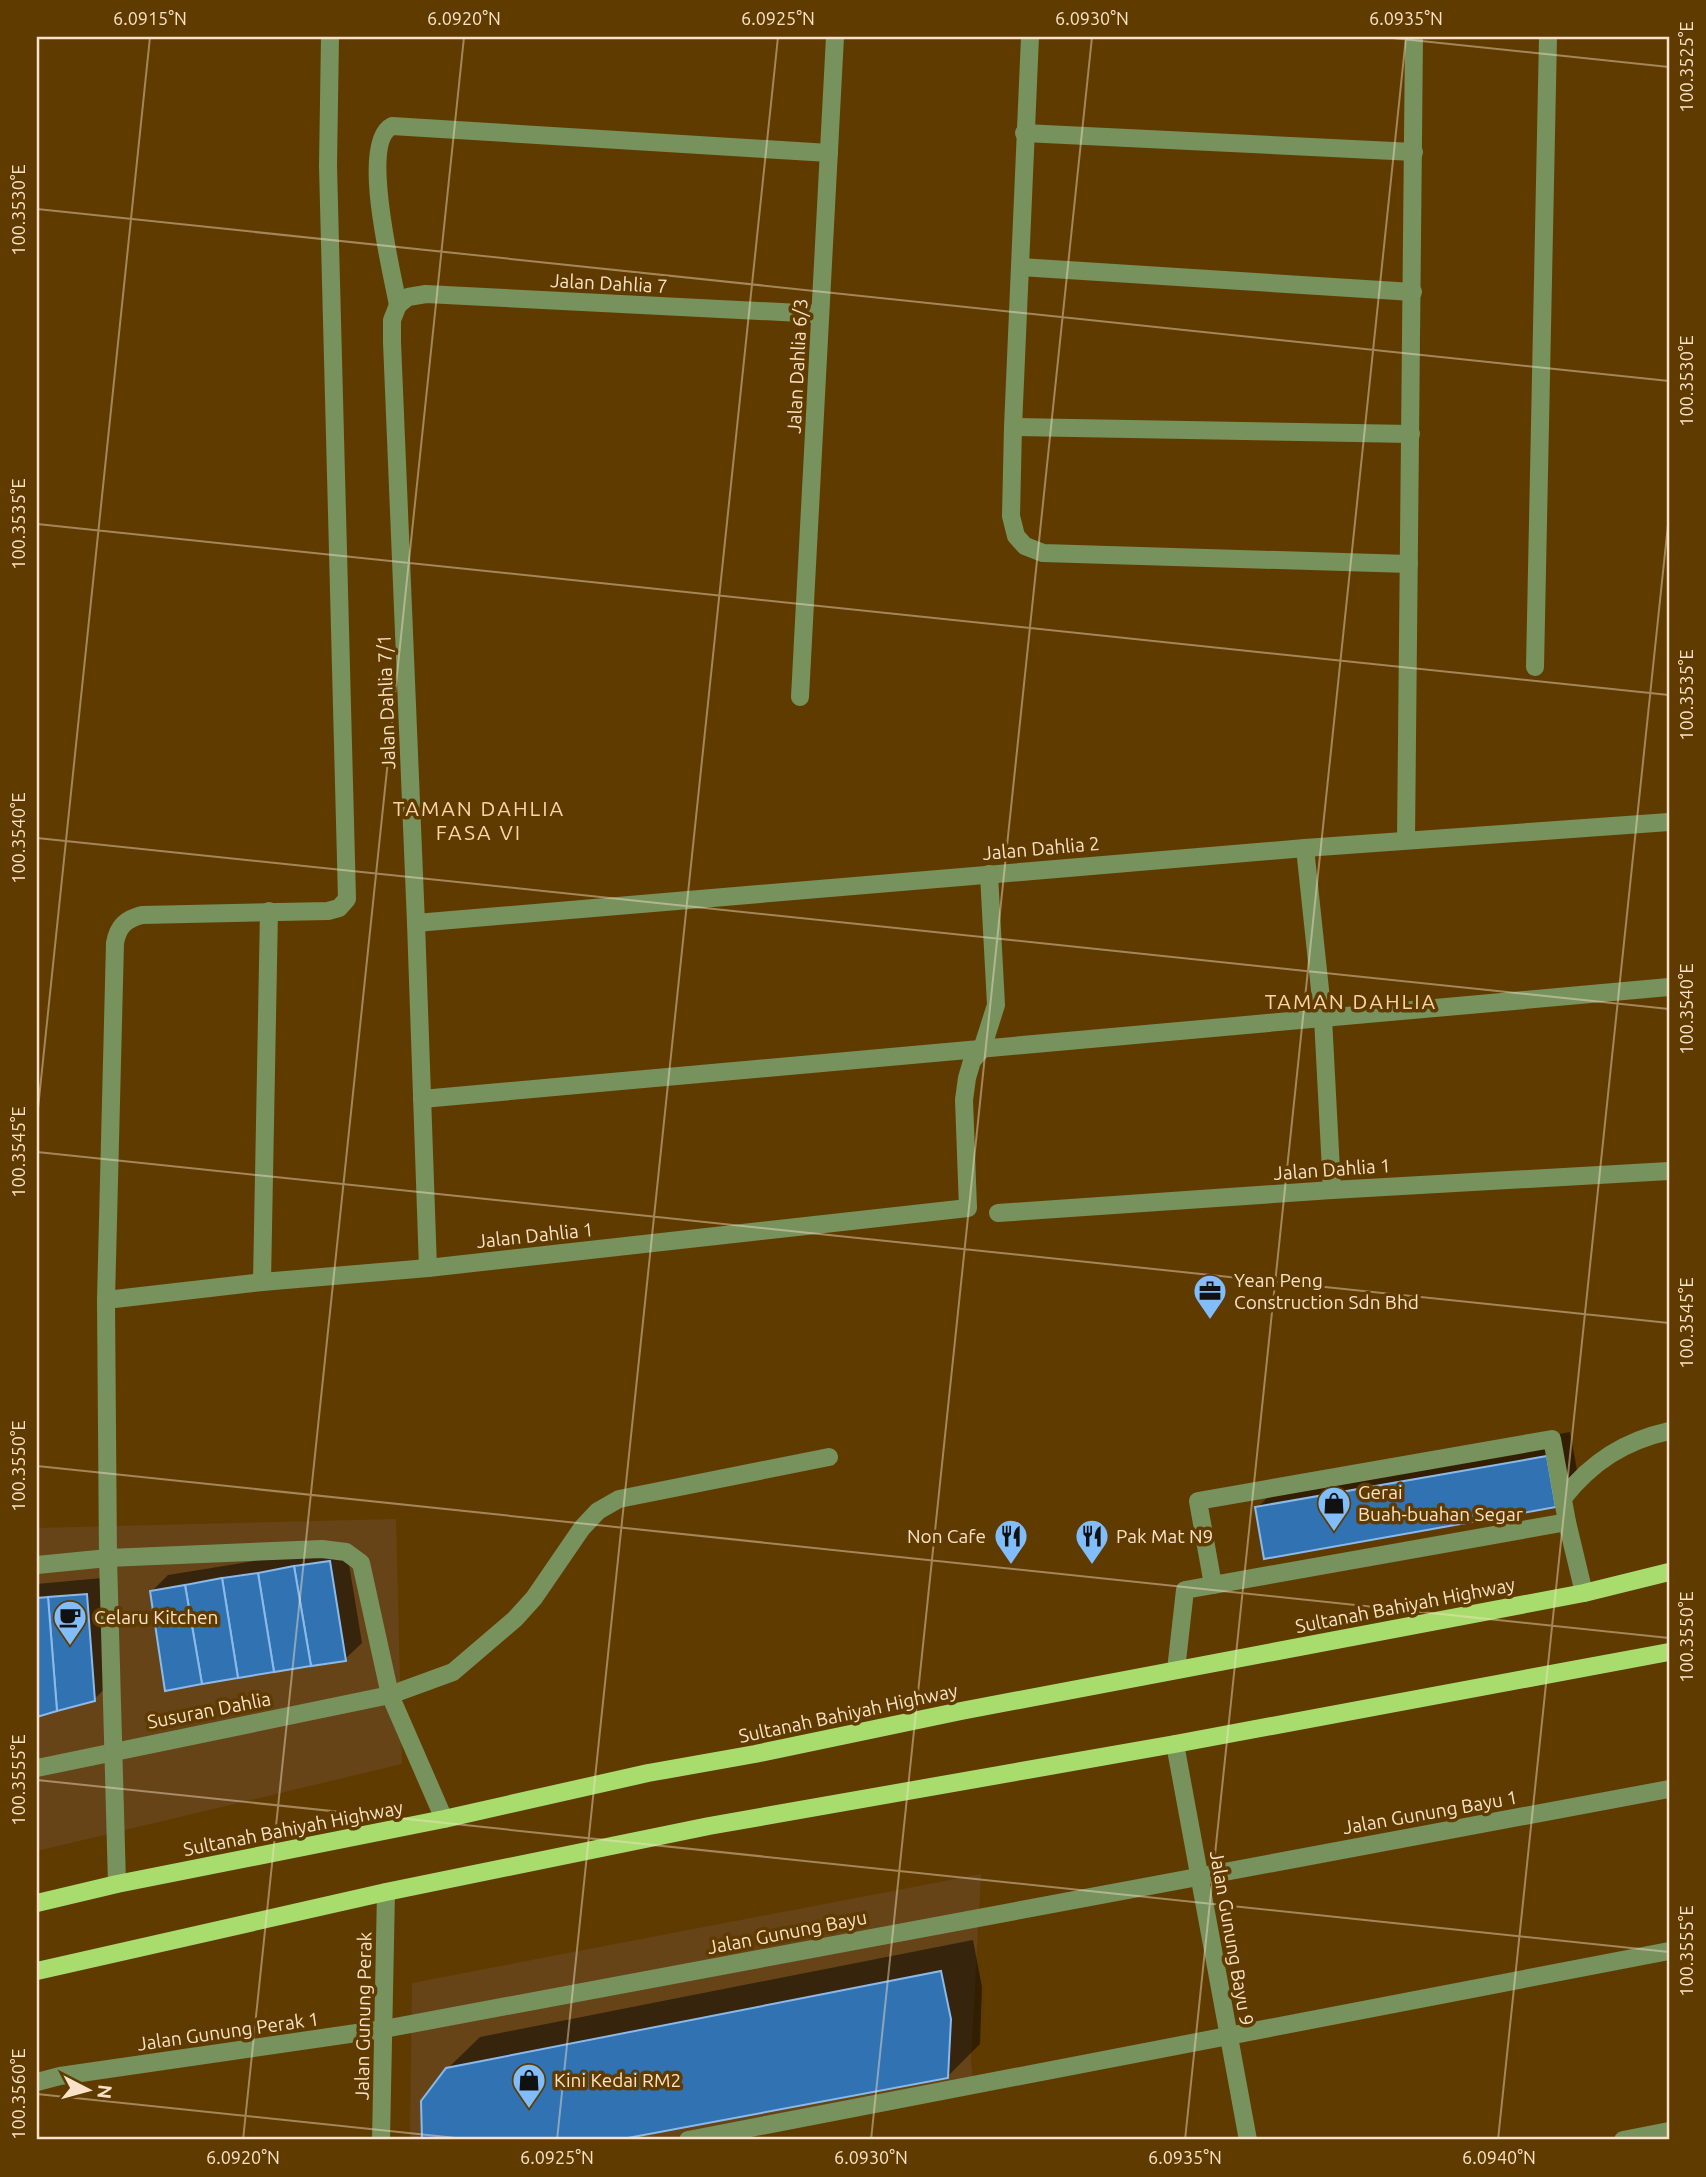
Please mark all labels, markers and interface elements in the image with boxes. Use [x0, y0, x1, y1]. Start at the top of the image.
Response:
text: 6.0915°N [113, 8, 187, 28]
text: 6.0920°N [427, 8, 501, 28]
text: 6.0925°N [741, 8, 815, 28]
text: 6.0930°N [1055, 8, 1129, 28]
text: 6.0935°N [1369, 8, 1443, 28]
text: 100.3525°E [1676, 21, 1696, 113]
text: 100.3530°E [8, 164, 28, 256]
street label: Jalan Dahlia 7 [550, 269, 668, 297]
street label: Jalan Dahlia 6/3 [782, 298, 812, 434]
text: 100.3530°E [1676, 335, 1696, 427]
text: 100.3535°E [8, 478, 28, 570]
street label: Jalan Dahlia 7/1 [373, 634, 399, 770]
text: 100.3535°E [1676, 649, 1696, 741]
text: 100.3540°E [8, 792, 28, 884]
district label: TAMAN DAHLIA FASA VI [393, 796, 565, 844]
street label: Jalan Dahlia 2 [981, 832, 1101, 864]
text: 100.3540°E [1676, 963, 1696, 1055]
district label: TAMAN DAHLIA [1265, 989, 1437, 1013]
text: 100.3545°E [8, 1106, 28, 1198]
street label: Jalan Dahlia 1 [1273, 1154, 1391, 1184]
street label: Jalan Dahlia 1 [475, 1218, 595, 1252]
place label: Yean Peng Construction Sdn Bhd [1234, 1269, 1419, 1313]
office icon: Yean Peng Construction Sdn Bhd [1191, 1272, 1229, 1321]
text: 100.3545°E [1676, 1277, 1696, 1369]
text: 100.3550°E [8, 1420, 28, 1512]
place label: Gerai Buah-buahan Segar [1358, 1481, 1523, 1525]
shop icon: Gerai Buah-buahan Segar [1315, 1484, 1353, 1533]
restaurant icon: Non Cafe [992, 1517, 1030, 1566]
restaurant icon: Pak Mat N9 [1073, 1517, 1111, 1566]
place label: Non Cafe [907, 1525, 986, 1547]
place label: Pak Mat N9 [1116, 1525, 1213, 1547]
street label: Sultanah Bahiyah Highway [1293, 1573, 1517, 1637]
text: 100.3550°E [1676, 1591, 1696, 1683]
cafe icon: Celaru Kitchen [51, 1598, 89, 1647]
place label: Celaru Kitchen [94, 1606, 218, 1628]
street label: Sultanah Bahiyah Highway [736, 1679, 960, 1747]
street label: Susuran Dahlia [145, 1687, 273, 1733]
text: 100.3555°E [8, 1734, 28, 1826]
street label: Jalan Gunung Bayu 1 [1341, 1786, 1519, 1838]
street label: Sultanah Bahiyah Highway [181, 1796, 405, 1860]
street label: Jalan Gunung Bayu 9 [1206, 1849, 1258, 2027]
text: 100.3555°E [1676, 1905, 1696, 1997]
street label: Jalan Gunung Bayu [705, 1906, 869, 1958]
street label: Jalan Gunung Perak [351, 1931, 375, 2100]
street label: Jalan Gunung Perak 1 [136, 2007, 320, 2055]
text: 100.3560°E [8, 2048, 28, 2140]
north arrow [52, 2054, 122, 2124]
shop icon: Kini Kedai RM2 [510, 2061, 548, 2110]
place label: Kini Kedai RM2 [554, 2069, 681, 2091]
text: N [93, 2084, 117, 2100]
text: 6.0920°N [206, 2147, 280, 2167]
text: 6.0925°N [520, 2147, 594, 2167]
text: 6.0930°N [834, 2147, 908, 2167]
text: 6.0935°N [1148, 2147, 1222, 2167]
text: 6.0940°N [1462, 2147, 1536, 2167]

